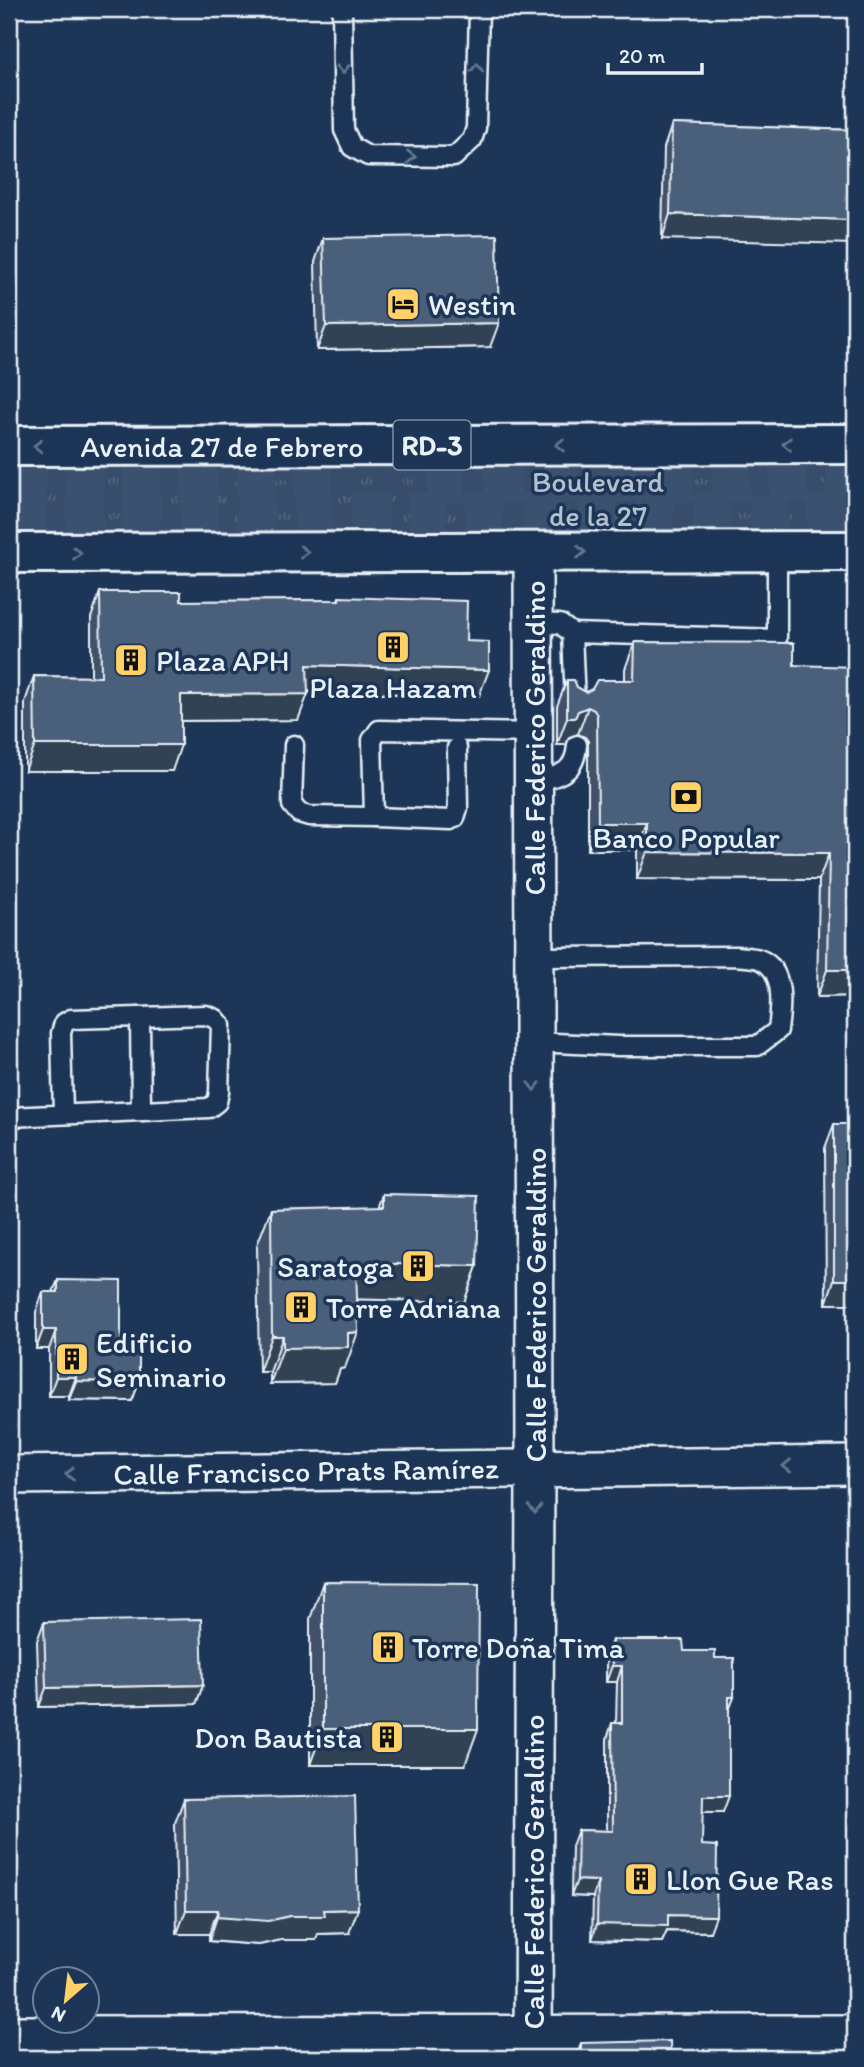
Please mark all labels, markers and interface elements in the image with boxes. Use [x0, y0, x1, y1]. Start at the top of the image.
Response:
scale bar [608, 32, 703, 76]
text: 20 m [619, 43, 666, 68]
one-way arrow [470, 63, 485, 74]
one-way arrow [335, 65, 351, 75]
one-way arrow [406, 149, 417, 165]
hotel icon: Westin [384, 285, 422, 323]
place label: Westin [428, 286, 516, 323]
road number: RD-3 [394, 420, 471, 470]
street label: Avenida 27 de Febrero [80, 428, 364, 465]
one-way arrow [781, 436, 792, 452]
one-way arrow [554, 437, 564, 453]
one-way arrow [32, 438, 43, 454]
park label: Boulevard de la 27 [532, 463, 664, 534]
one-way arrow [300, 544, 310, 560]
one-way arrow [576, 544, 587, 560]
one-way arrow [72, 545, 83, 561]
street label: Calle Federico Geraldino [516, 581, 553, 895]
building icon: Plaza Hazam [374, 628, 412, 666]
building icon: Plaza APH [112, 641, 150, 679]
place label: Plaza APH [156, 642, 290, 679]
place label: Plaza Hazam [309, 669, 477, 706]
bank icon: Banco Popular [667, 778, 705, 816]
place label: Banco Popular [593, 819, 780, 856]
one-way arrow [526, 1081, 542, 1091]
street label: Calle Federico Geraldino [517, 1148, 554, 1462]
building icon: Saratoga [399, 1247, 437, 1285]
place label: Saratoga [277, 1248, 394, 1285]
building icon: Torre Adriana [282, 1288, 320, 1326]
place label: Torre Adriana [326, 1289, 501, 1326]
place label: Edificio Seminario [96, 1324, 226, 1395]
building icon: Edificio Seminario [53, 1340, 91, 1378]
street label: Calle Francisco Prats Ramírez [113, 1449, 499, 1493]
one-way arrow [781, 1458, 792, 1474]
one-way arrow [64, 1466, 74, 1482]
one-way arrow [527, 1504, 543, 1515]
building icon: Torre Doña Tima [369, 1628, 407, 1666]
place label: Torre Doña Tima [412, 1629, 625, 1666]
street label: Calle Federico Geraldino [515, 1715, 552, 2029]
building icon: Don Bautista [368, 1718, 406, 1756]
place label: Don Bautista [194, 1719, 362, 1756]
building icon: Llon Gue Ras [622, 1860, 660, 1898]
place label: Llon Gue Ras [666, 1861, 834, 1898]
north arrow [32, 1966, 102, 2036]
text: N [47, 2001, 69, 2028]

